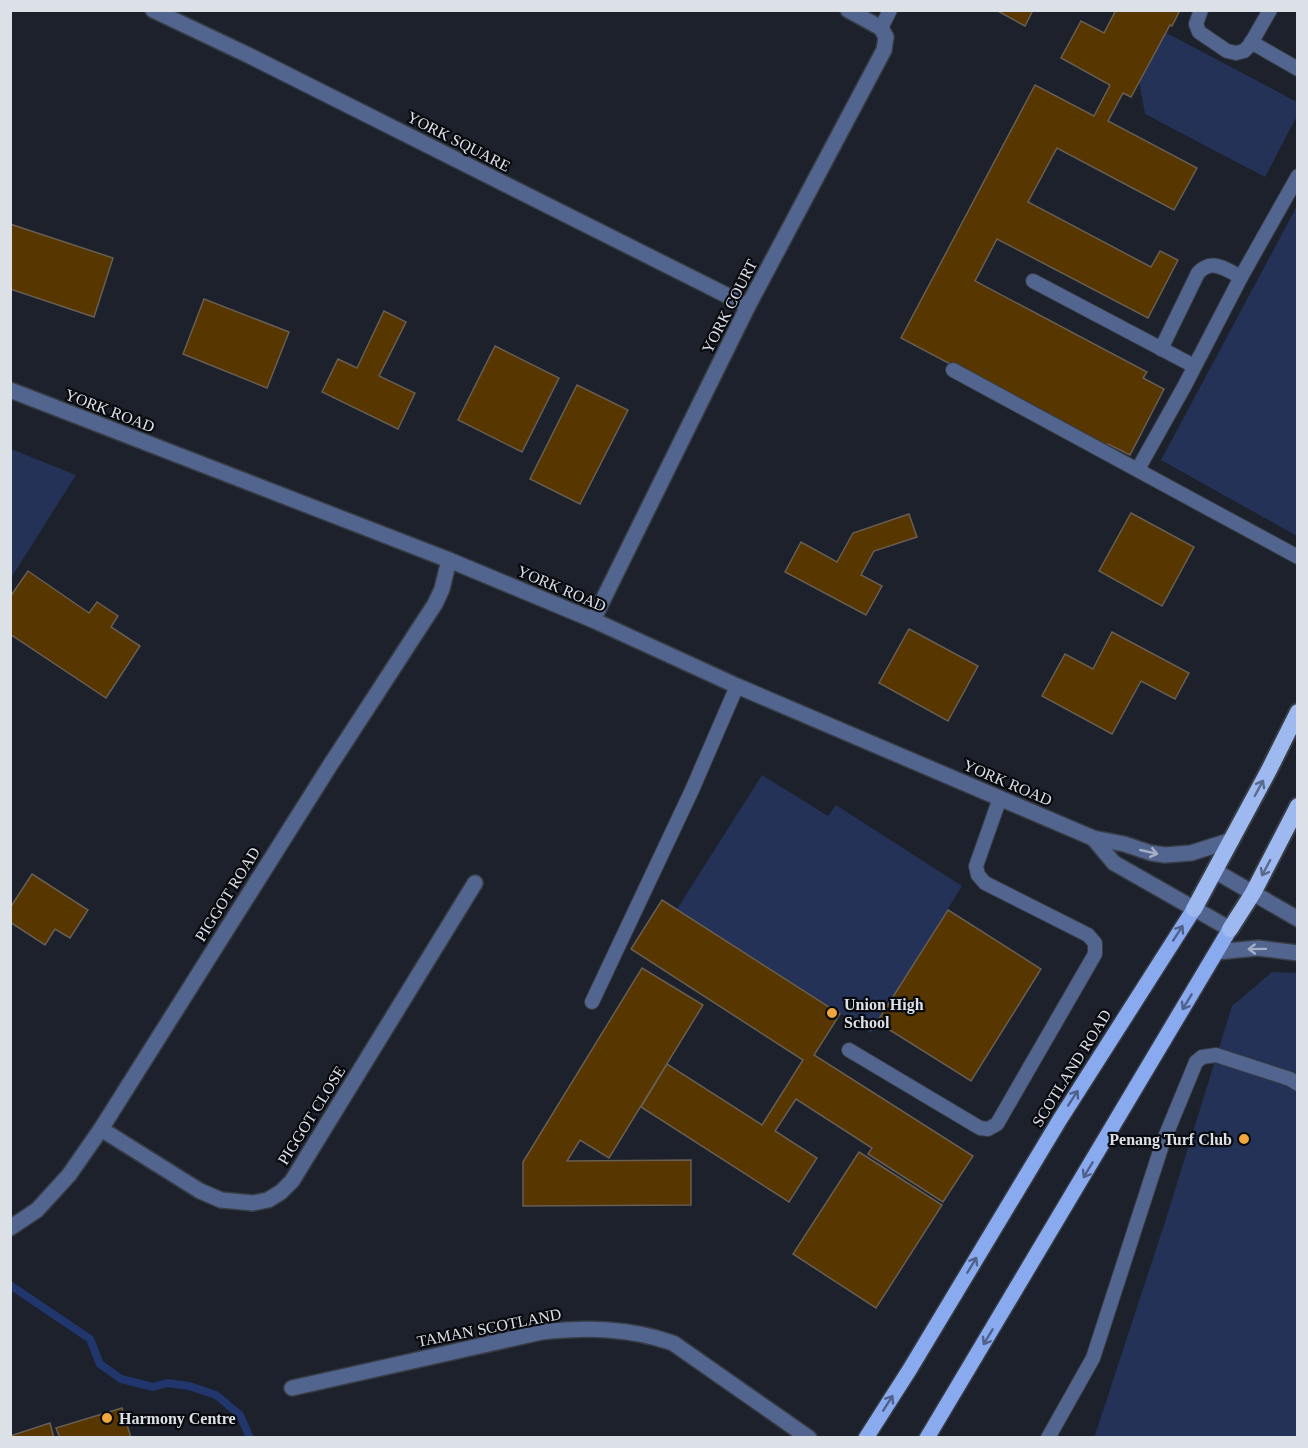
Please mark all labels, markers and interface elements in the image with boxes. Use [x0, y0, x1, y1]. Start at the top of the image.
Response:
street label: YORK SQUARE [404, 108, 513, 175]
street label: YORK COURT [699, 256, 760, 356]
street label: YORK ROAD [63, 386, 157, 435]
street label: YORK ROAD [515, 562, 609, 615]
street label: YORK ROAD [961, 756, 1055, 809]
one-way arrow [1254, 780, 1266, 798]
street label: PIGGOT ROAD [192, 844, 263, 944]
one-way arrow [1139, 847, 1159, 858]
one-way arrow [1260, 859, 1271, 877]
one-way arrow [1172, 925, 1185, 942]
one-way arrow [1248, 943, 1268, 955]
one-way arrow [1181, 993, 1193, 1010]
place label: Union High School [844, 996, 924, 1031]
marker: Union High School [825, 1006, 839, 1020]
street label: SCOTLAND ROAD [1029, 1007, 1114, 1130]
street label: PIGGOT CLOSE [274, 1063, 349, 1168]
one-way arrow [1068, 1090, 1080, 1107]
place label: Penang Turf Club [1109, 1131, 1232, 1149]
marker: Penang Turf Club [1237, 1132, 1251, 1146]
one-way arrow [1081, 1161, 1093, 1178]
one-way arrow [967, 1257, 979, 1274]
street label: TAMAN SCOTLAND [415, 1305, 563, 1350]
one-way arrow [982, 1328, 994, 1345]
one-way arrow [882, 1395, 894, 1412]
place label: Harmony Centre [119, 1410, 236, 1428]
marker: Harmony Centre [100, 1411, 114, 1425]

